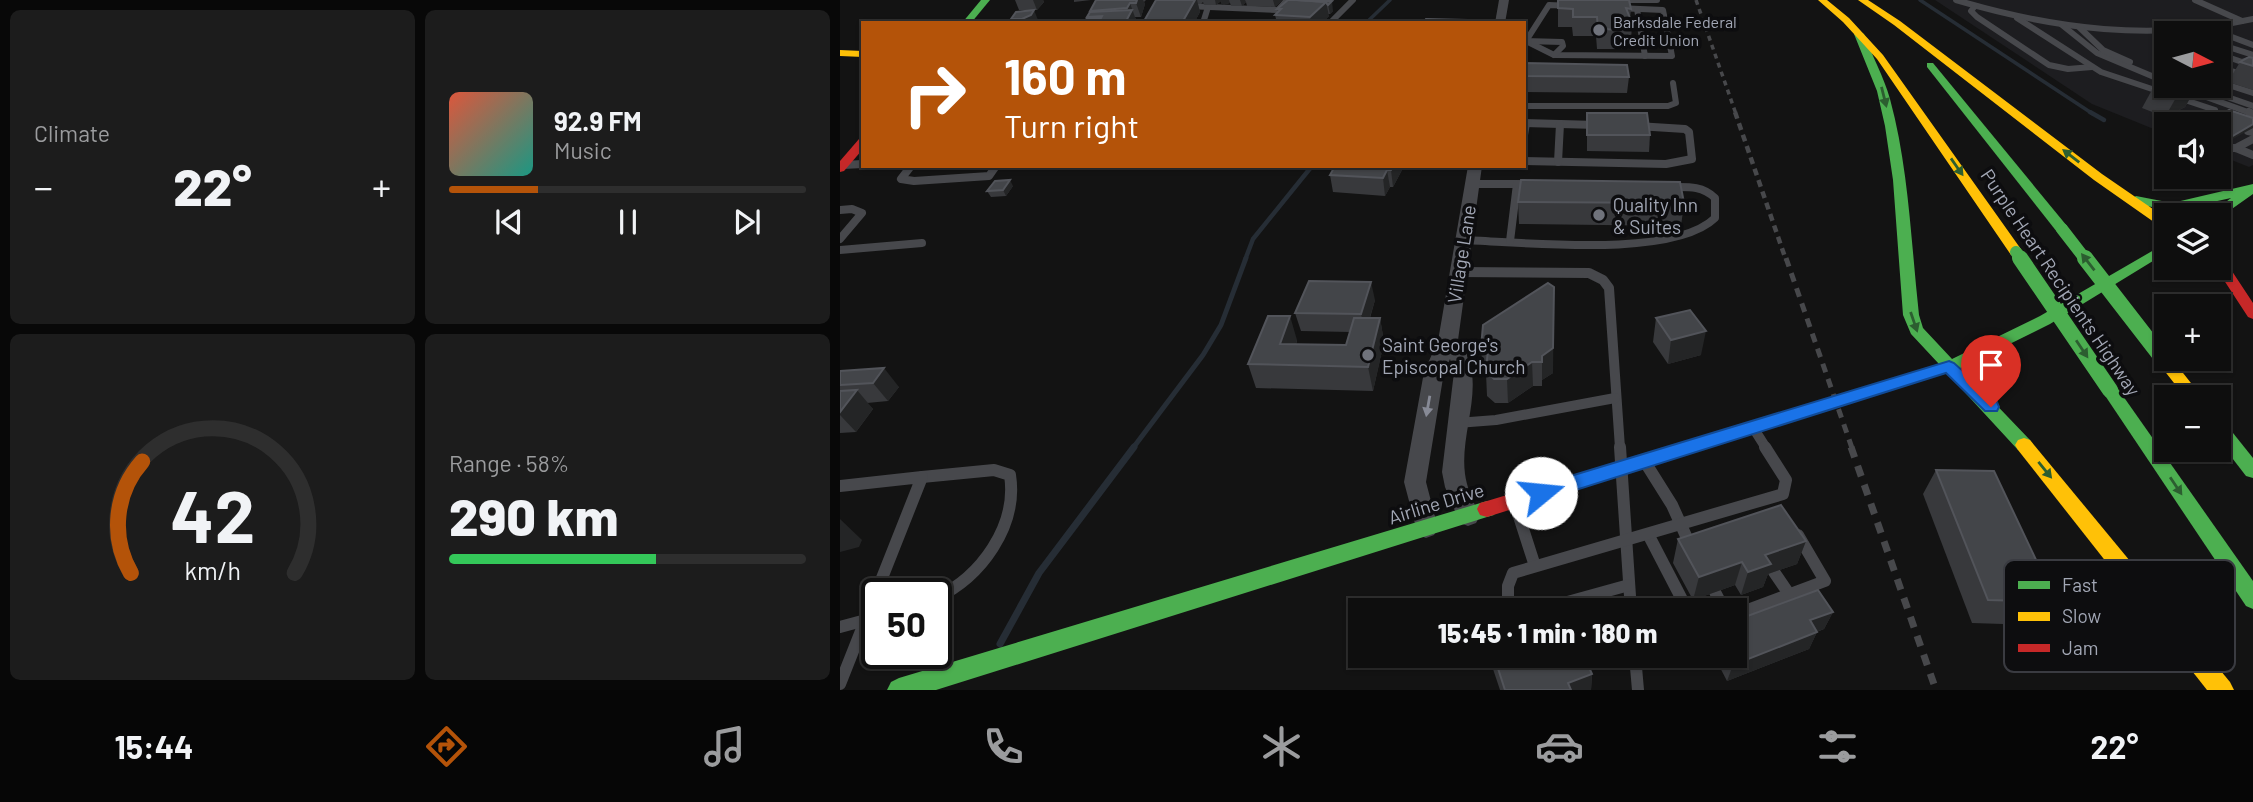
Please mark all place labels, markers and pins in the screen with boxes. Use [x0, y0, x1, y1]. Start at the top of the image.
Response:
place label: Barksdale Federal Credit Union [1613, 12, 1737, 49]
marker: Barksdale Federal Credit Union [1591, 22, 1607, 38]
place label: Quality Inn & Suites [1613, 193, 1698, 238]
marker: Quality Inn & Suites [1591, 207, 1607, 223]
place label: Saint George's Episcopal Church [1382, 333, 1525, 378]
pin [1961, 335, 2021, 407]
marker: Saint George's Episcopal Church [1360, 347, 1376, 363]

